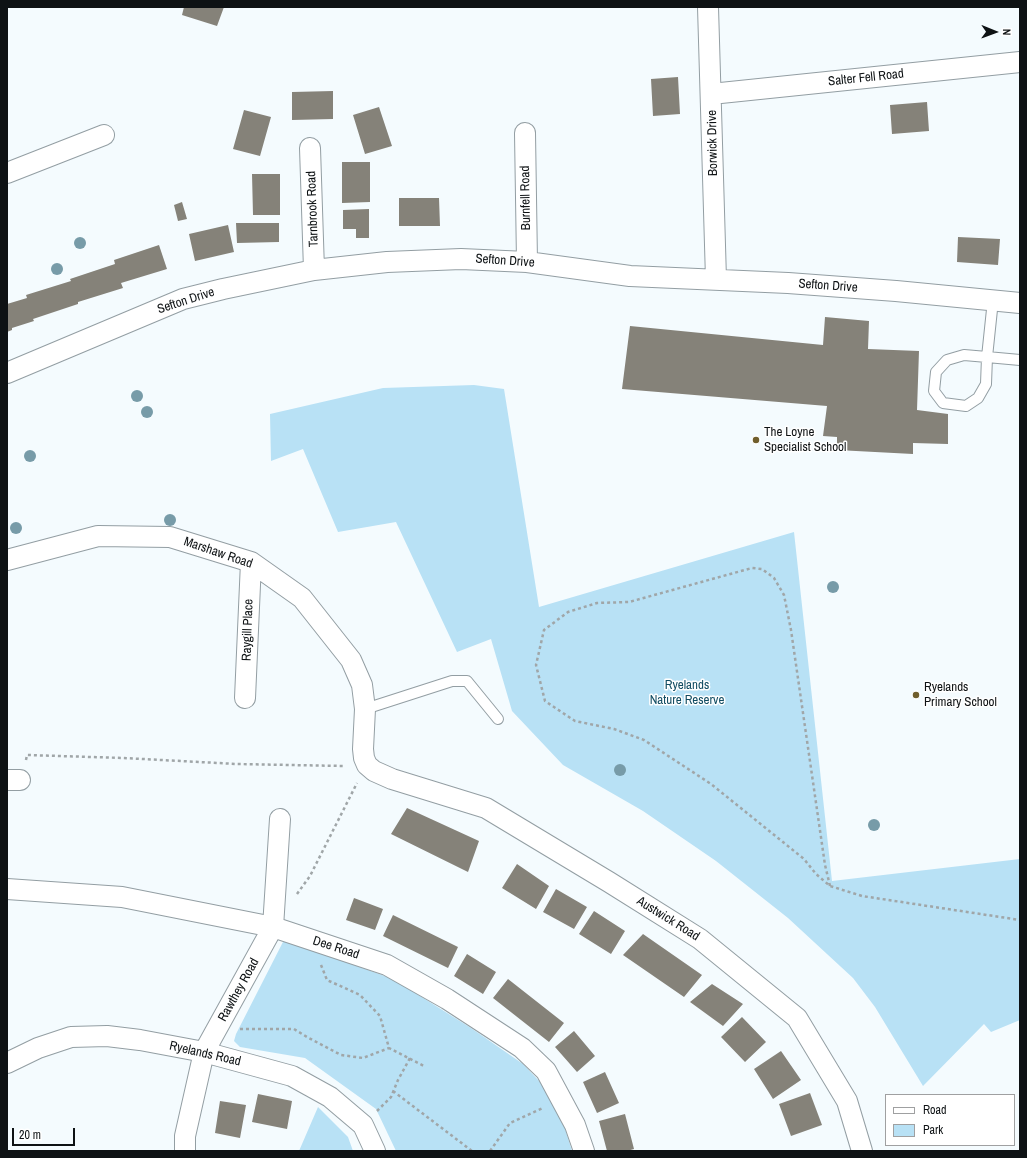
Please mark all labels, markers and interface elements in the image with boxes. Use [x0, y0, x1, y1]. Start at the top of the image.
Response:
north arrow [975, 12, 1015, 52]
text: N [1000, 29, 1014, 36]
street label: Salter Fell Road [827, 66, 905, 90]
street label: Borwick Drive [705, 110, 721, 176]
street label: Burnfell Road [518, 166, 534, 230]
street label: Tarnbrook Road [304, 171, 322, 247]
street label: Sefton Drive [475, 251, 535, 271]
street label: Sefton Drive [798, 276, 858, 296]
street label: Sefton Drive [155, 284, 217, 318]
place label: The Loyne Specialist School [764, 425, 846, 456]
marker: The Loyne Specialist School [751, 435, 761, 445]
street label: Marshaw Road [182, 534, 254, 572]
street label: Raygill Place [239, 599, 257, 661]
park label: Ryelands Nature Reserve [650, 678, 724, 709]
place label: Ryelands Primary School [924, 680, 997, 711]
marker: Ryelands Primary School [911, 690, 921, 700]
street label: Austwick Road [634, 894, 702, 944]
street label: Dee Road [311, 933, 361, 963]
street label: Rawthey Road [215, 956, 263, 1024]
street label: Ryelands Road [168, 1038, 242, 1070]
legend [885, 1094, 1015, 1146]
text: Road [923, 1102, 947, 1118]
scale bar [14, 1120, 77, 1146]
text: Park [923, 1122, 943, 1138]
text: 20 m [19, 1127, 41, 1143]

